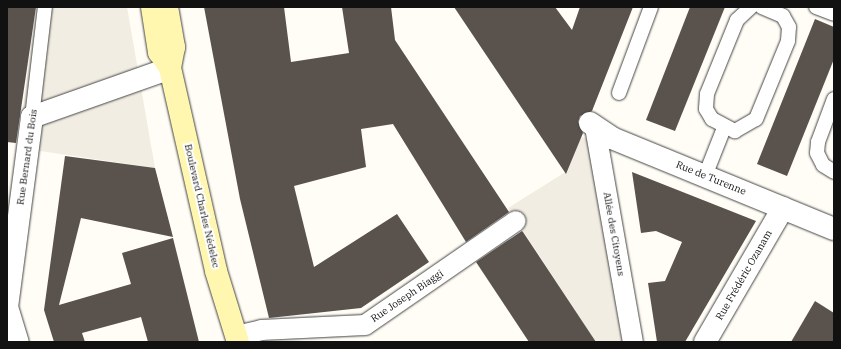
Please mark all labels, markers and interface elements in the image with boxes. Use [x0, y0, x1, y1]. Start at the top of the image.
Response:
street label: Rue Bernard du Bois [14, 108, 40, 206]
street label: Boulevard Charles Nédelec [182, 143, 222, 269]
street label: Rue de Turenne [674, 158, 748, 198]
street label: Allée des Citoyens [601, 191, 627, 277]
street label: Rue Frédéric Ozanam [713, 228, 775, 322]
street label: Rue Joseph Biaggi [368, 267, 446, 325]

